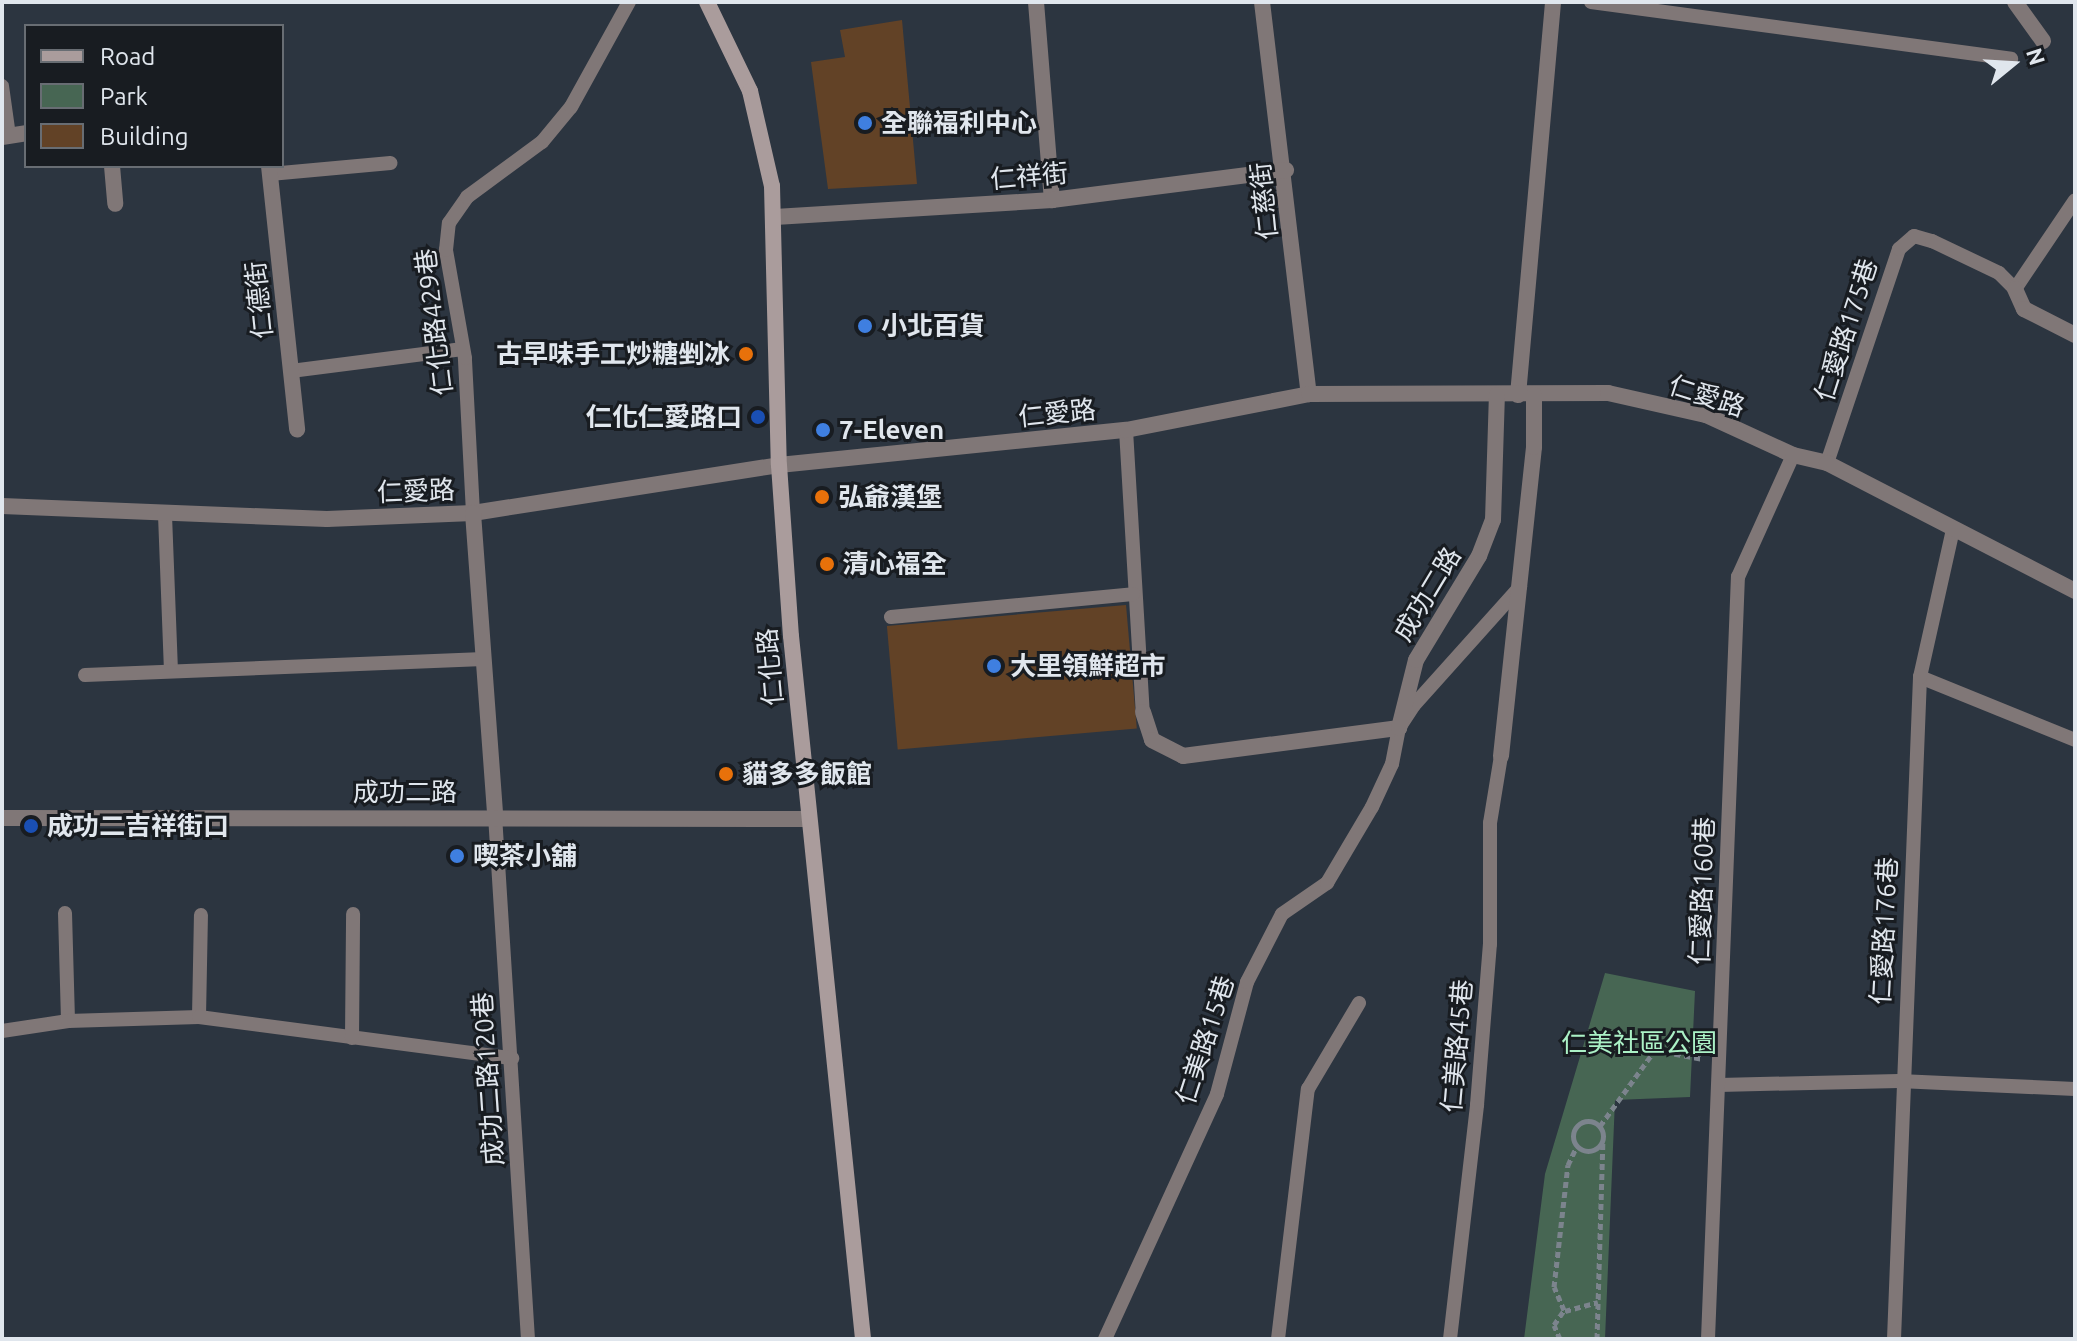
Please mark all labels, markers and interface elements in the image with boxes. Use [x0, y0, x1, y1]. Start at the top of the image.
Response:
legend [24, 24, 284, 168]
north arrow [1973, 24, 2053, 104]
text: Road [100, 43, 155, 70]
text: N [2022, 45, 2051, 68]
text: Park [100, 83, 148, 110]
place label: 全聯福利中心 [881, 107, 1037, 139]
marker: 全聯福利中心 [856, 114, 874, 132]
text: Building [100, 123, 188, 150]
street label: 仁祥街 [989, 157, 1069, 195]
street label: 仁慈街 [1244, 161, 1284, 241]
street label: 仁化路429巷 [409, 247, 459, 397]
street label: 仁愛路175巷 [1808, 255, 1884, 405]
street label: 仁德街 [239, 260, 279, 340]
place label: 小北百貨 [881, 310, 985, 342]
marker: 小北百貨 [856, 317, 874, 335]
place label: 古早味手工炒糖剉冰 [496, 338, 730, 370]
marker: 古早味手工炒糖剉冰 [737, 345, 755, 363]
street label: 仁愛路 [1665, 369, 1749, 423]
street label: 仁愛路 [1017, 393, 1097, 433]
place label: 仁化仁愛路口 [586, 401, 742, 433]
marker: 仁化仁愛路口 [749, 408, 767, 426]
place label: 7-Eleven [839, 414, 944, 446]
marker: 7-Eleven [814, 421, 832, 439]
street label: 仁愛路 [376, 474, 456, 508]
place label: 弘爺漢堡 [838, 481, 942, 513]
marker: 弘爺漢堡 [813, 488, 831, 506]
street label: 成功二路 [1387, 541, 1467, 647]
place label: 清心福全 [843, 548, 947, 580]
marker: 清心福全 [818, 555, 836, 573]
street label: 仁化路 [751, 627, 789, 707]
place label: 大里領鮮超市 [1010, 650, 1166, 682]
marker: 大里領鮮超市 [985, 657, 1003, 675]
place label: 貓多多飯館 [742, 758, 872, 790]
marker: 貓多多飯館 [717, 765, 735, 783]
street label: 成功二路 [353, 776, 457, 808]
place label: 成功二吉祥街口 [47, 810, 229, 842]
marker: 成功二吉祥街口 [22, 817, 40, 835]
street label: 仁愛路160巷 [1684, 817, 1720, 965]
place label: 喫茶小舖 [473, 840, 577, 872]
marker: 喫茶小舖 [448, 847, 466, 865]
street label: 仁愛路176巷 [1865, 856, 1903, 1006]
street label: 仁美路15巷 [1170, 972, 1240, 1108]
street label: 仁美路45巷 [1436, 978, 1478, 1114]
street label: 成功二路120巷 [466, 991, 510, 1167]
park label: 仁美社區公園 [1561, 1027, 1717, 1059]

